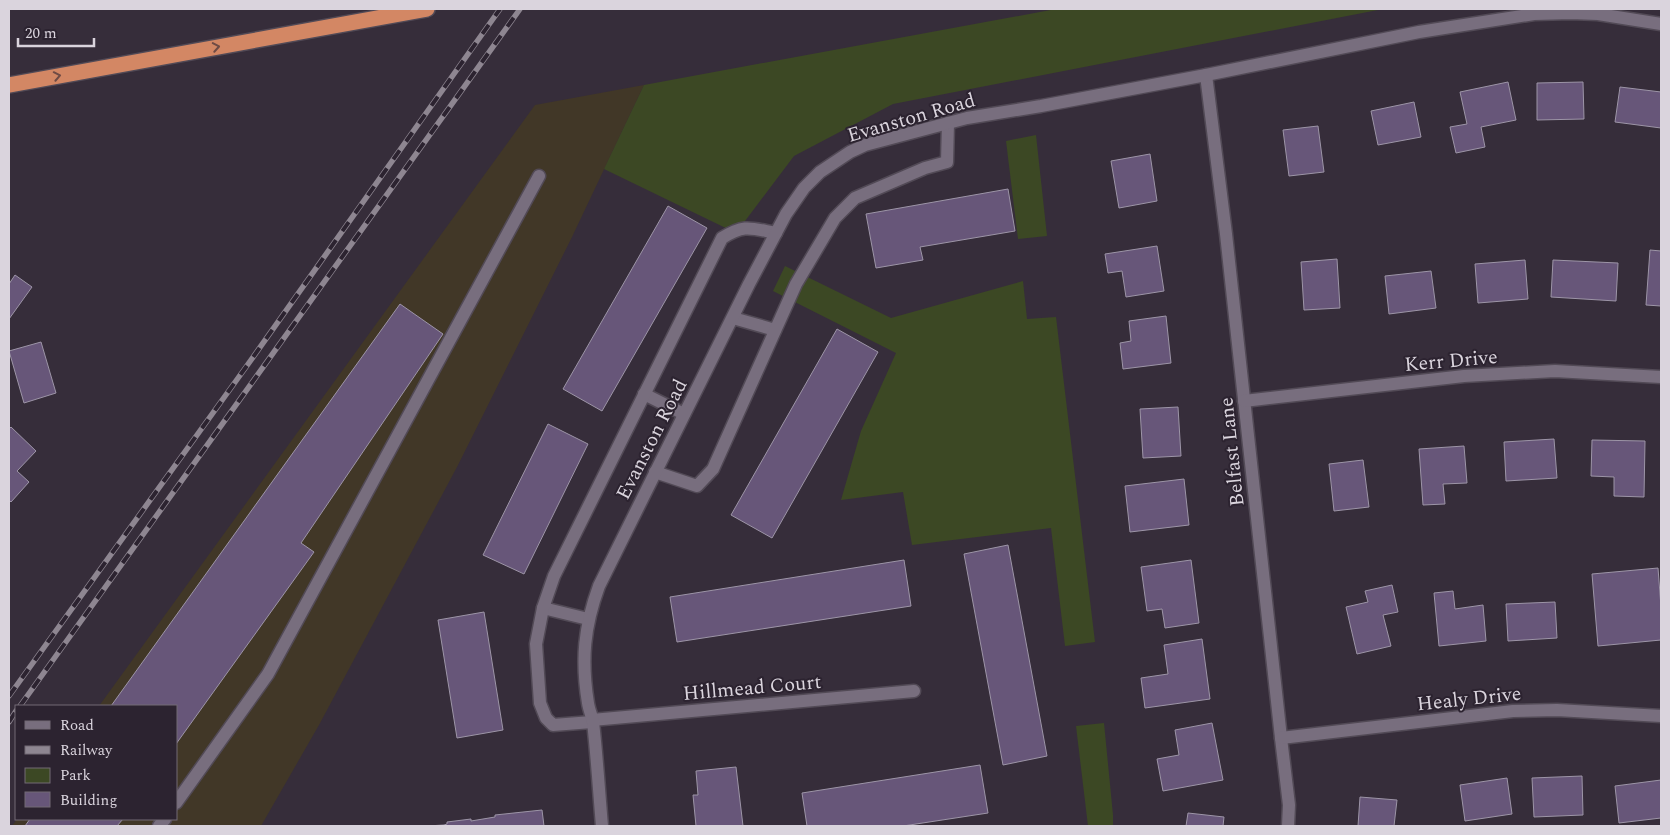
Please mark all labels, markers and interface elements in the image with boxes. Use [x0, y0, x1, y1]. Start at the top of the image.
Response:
scale bar [18, 15, 94, 47]
text: 20 m [25, 22, 57, 45]
one-way arrow [212, 42, 221, 52]
one-way arrow [52, 71, 61, 82]
street label: Evanston Road [844, 85, 979, 151]
street label: Kerr Drive [1403, 342, 1499, 380]
street label: Evanston Road [609, 374, 695, 505]
street label: Belfast Lane [1211, 396, 1253, 508]
street label: Hillmead Court [682, 667, 822, 709]
street label: Healy Drive [1415, 679, 1523, 719]
legend [15, 705, 178, 820]
text: Road [60, 714, 94, 737]
text: Railway [60, 739, 113, 762]
text: Park [60, 764, 91, 787]
text: Building [60, 789, 117, 812]

